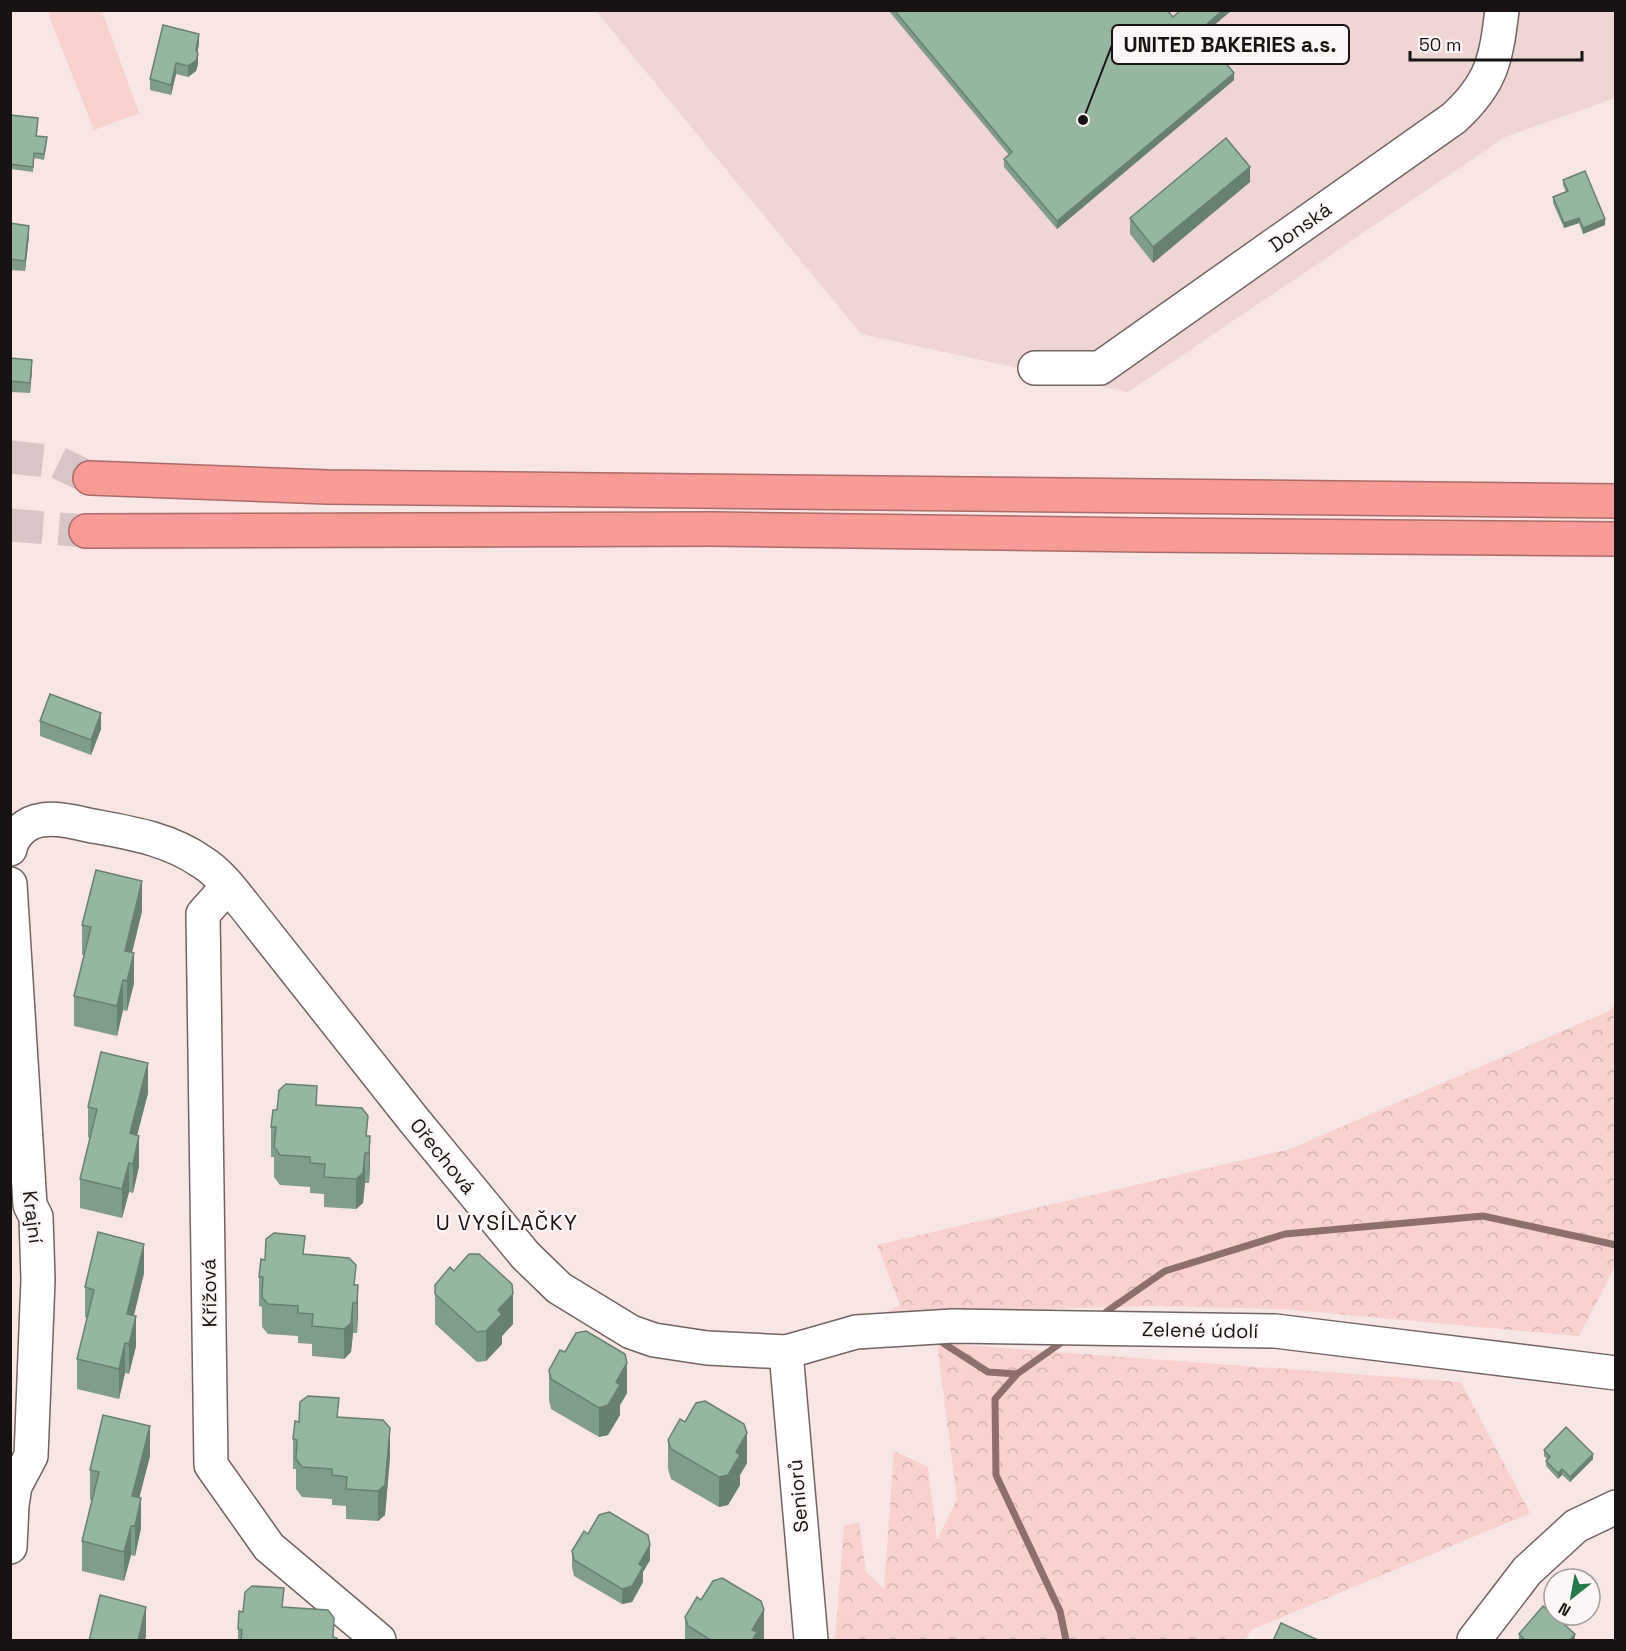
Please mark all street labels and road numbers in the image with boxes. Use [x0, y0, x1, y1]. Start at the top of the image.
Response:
street label: Donská [1264, 196, 1336, 258]
street label: Ořechová [404, 1113, 482, 1199]
street label: Krajní [17, 1189, 49, 1245]
street label: Křížová [195, 1258, 223, 1328]
street label: Zelené údolí [1142, 1316, 1258, 1344]
street label: Seniorů [782, 1458, 814, 1534]

